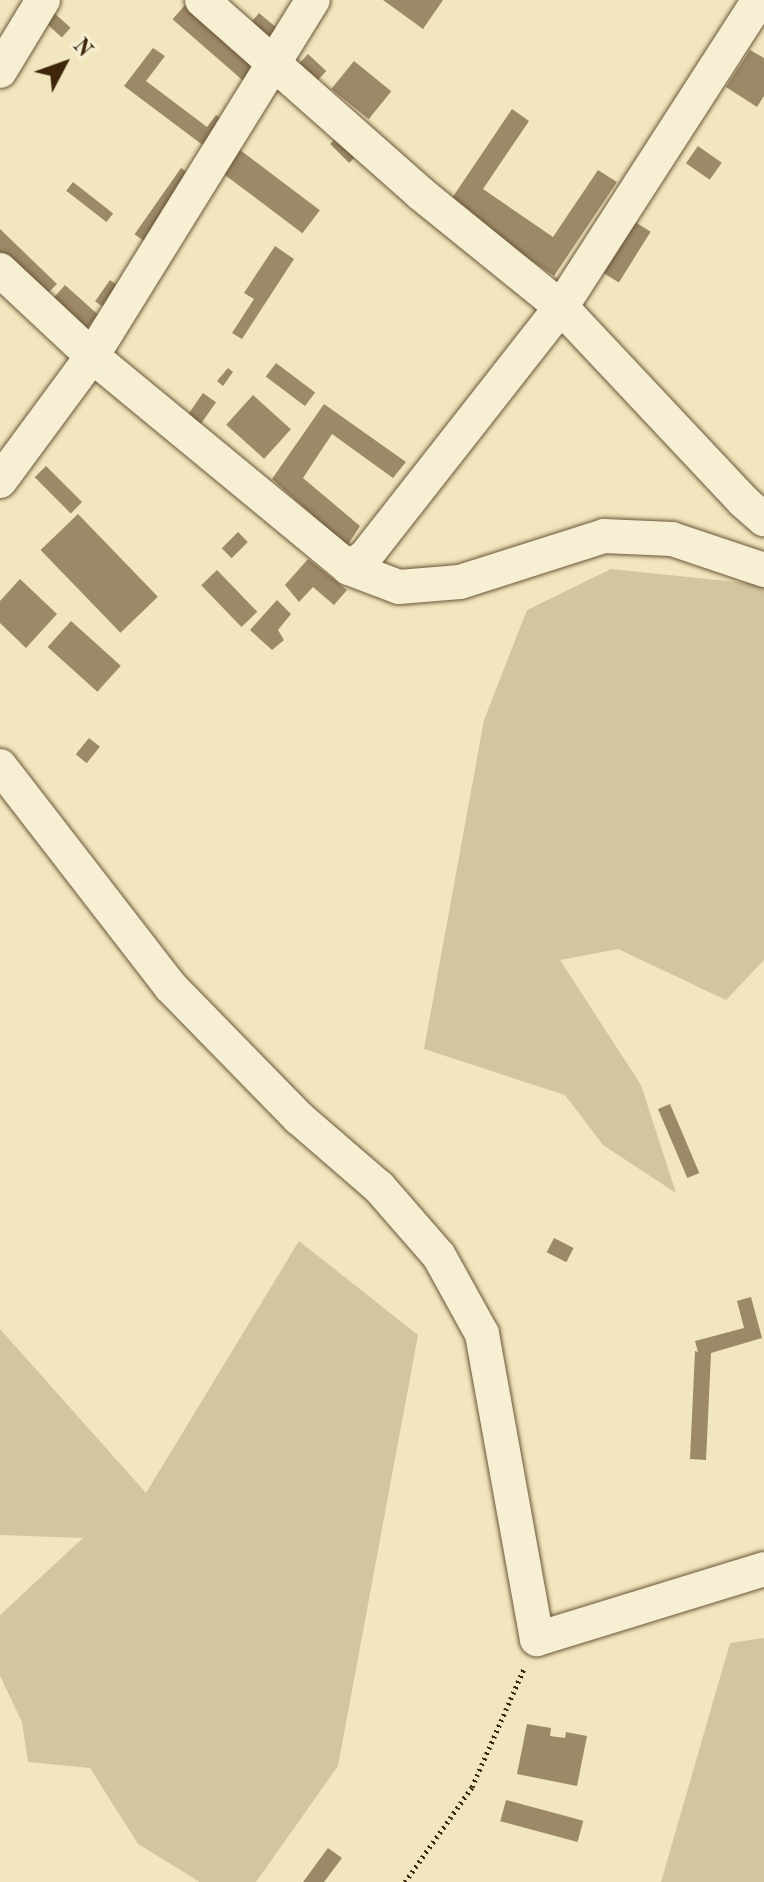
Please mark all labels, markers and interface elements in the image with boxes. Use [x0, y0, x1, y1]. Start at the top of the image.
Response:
north arrow [24, 24, 104, 104]
text: N [68, 35, 96, 62]

